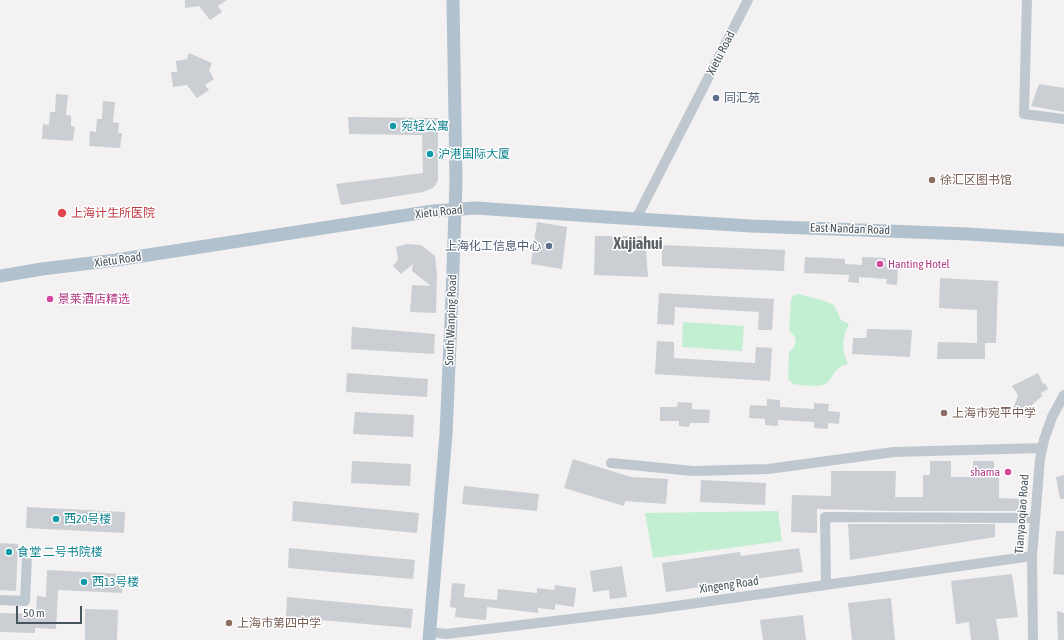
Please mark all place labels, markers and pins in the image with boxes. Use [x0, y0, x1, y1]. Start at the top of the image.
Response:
place label: 同汇苑 [724, 91, 760, 105]
marker: 同汇苑 [711, 93, 721, 103]
place label: 宛轻公寓 [401, 119, 449, 133]
marker: 宛轻公寓 [388, 121, 398, 131]
place label: 沪港国际大厦 [438, 147, 510, 161]
marker: 沪港国际大厦 [425, 149, 435, 159]
place label: 徐汇区图书馆 [940, 173, 1012, 187]
marker: 徐汇区图书馆 [927, 175, 937, 185]
place label: 上海计生所医院 [71, 206, 155, 220]
marker: 上海计生所医院 [56, 207, 68, 219]
place label: 上海化工信息中心 [445, 239, 541, 253]
marker: 上海化工信息中心 [544, 241, 554, 251]
place label: Hanting Hotel [888, 257, 950, 271]
marker: Hanting Hotel [875, 259, 885, 269]
place label: 景莱酒店精选 [58, 292, 130, 306]
marker: 景莱酒店精选 [45, 294, 55, 304]
place label: 上海市宛平中学 [952, 406, 1036, 420]
marker: 上海市宛平中学 [939, 408, 949, 418]
place label: shama [970, 465, 1000, 479]
marker: shama [1003, 467, 1013, 477]
place label: 西20号楼 [64, 512, 111, 526]
marker: 西20号楼 [51, 514, 61, 524]
place label: 食堂 二号书院楼 [17, 545, 103, 559]
marker: 食堂 二号书院楼 [4, 547, 14, 557]
place label: 西13号楼 [92, 575, 139, 589]
marker: 西13号楼 [79, 577, 89, 587]
place label: 上海市第四中学 [237, 616, 321, 630]
marker: 上海市第四中学 [224, 618, 234, 628]

